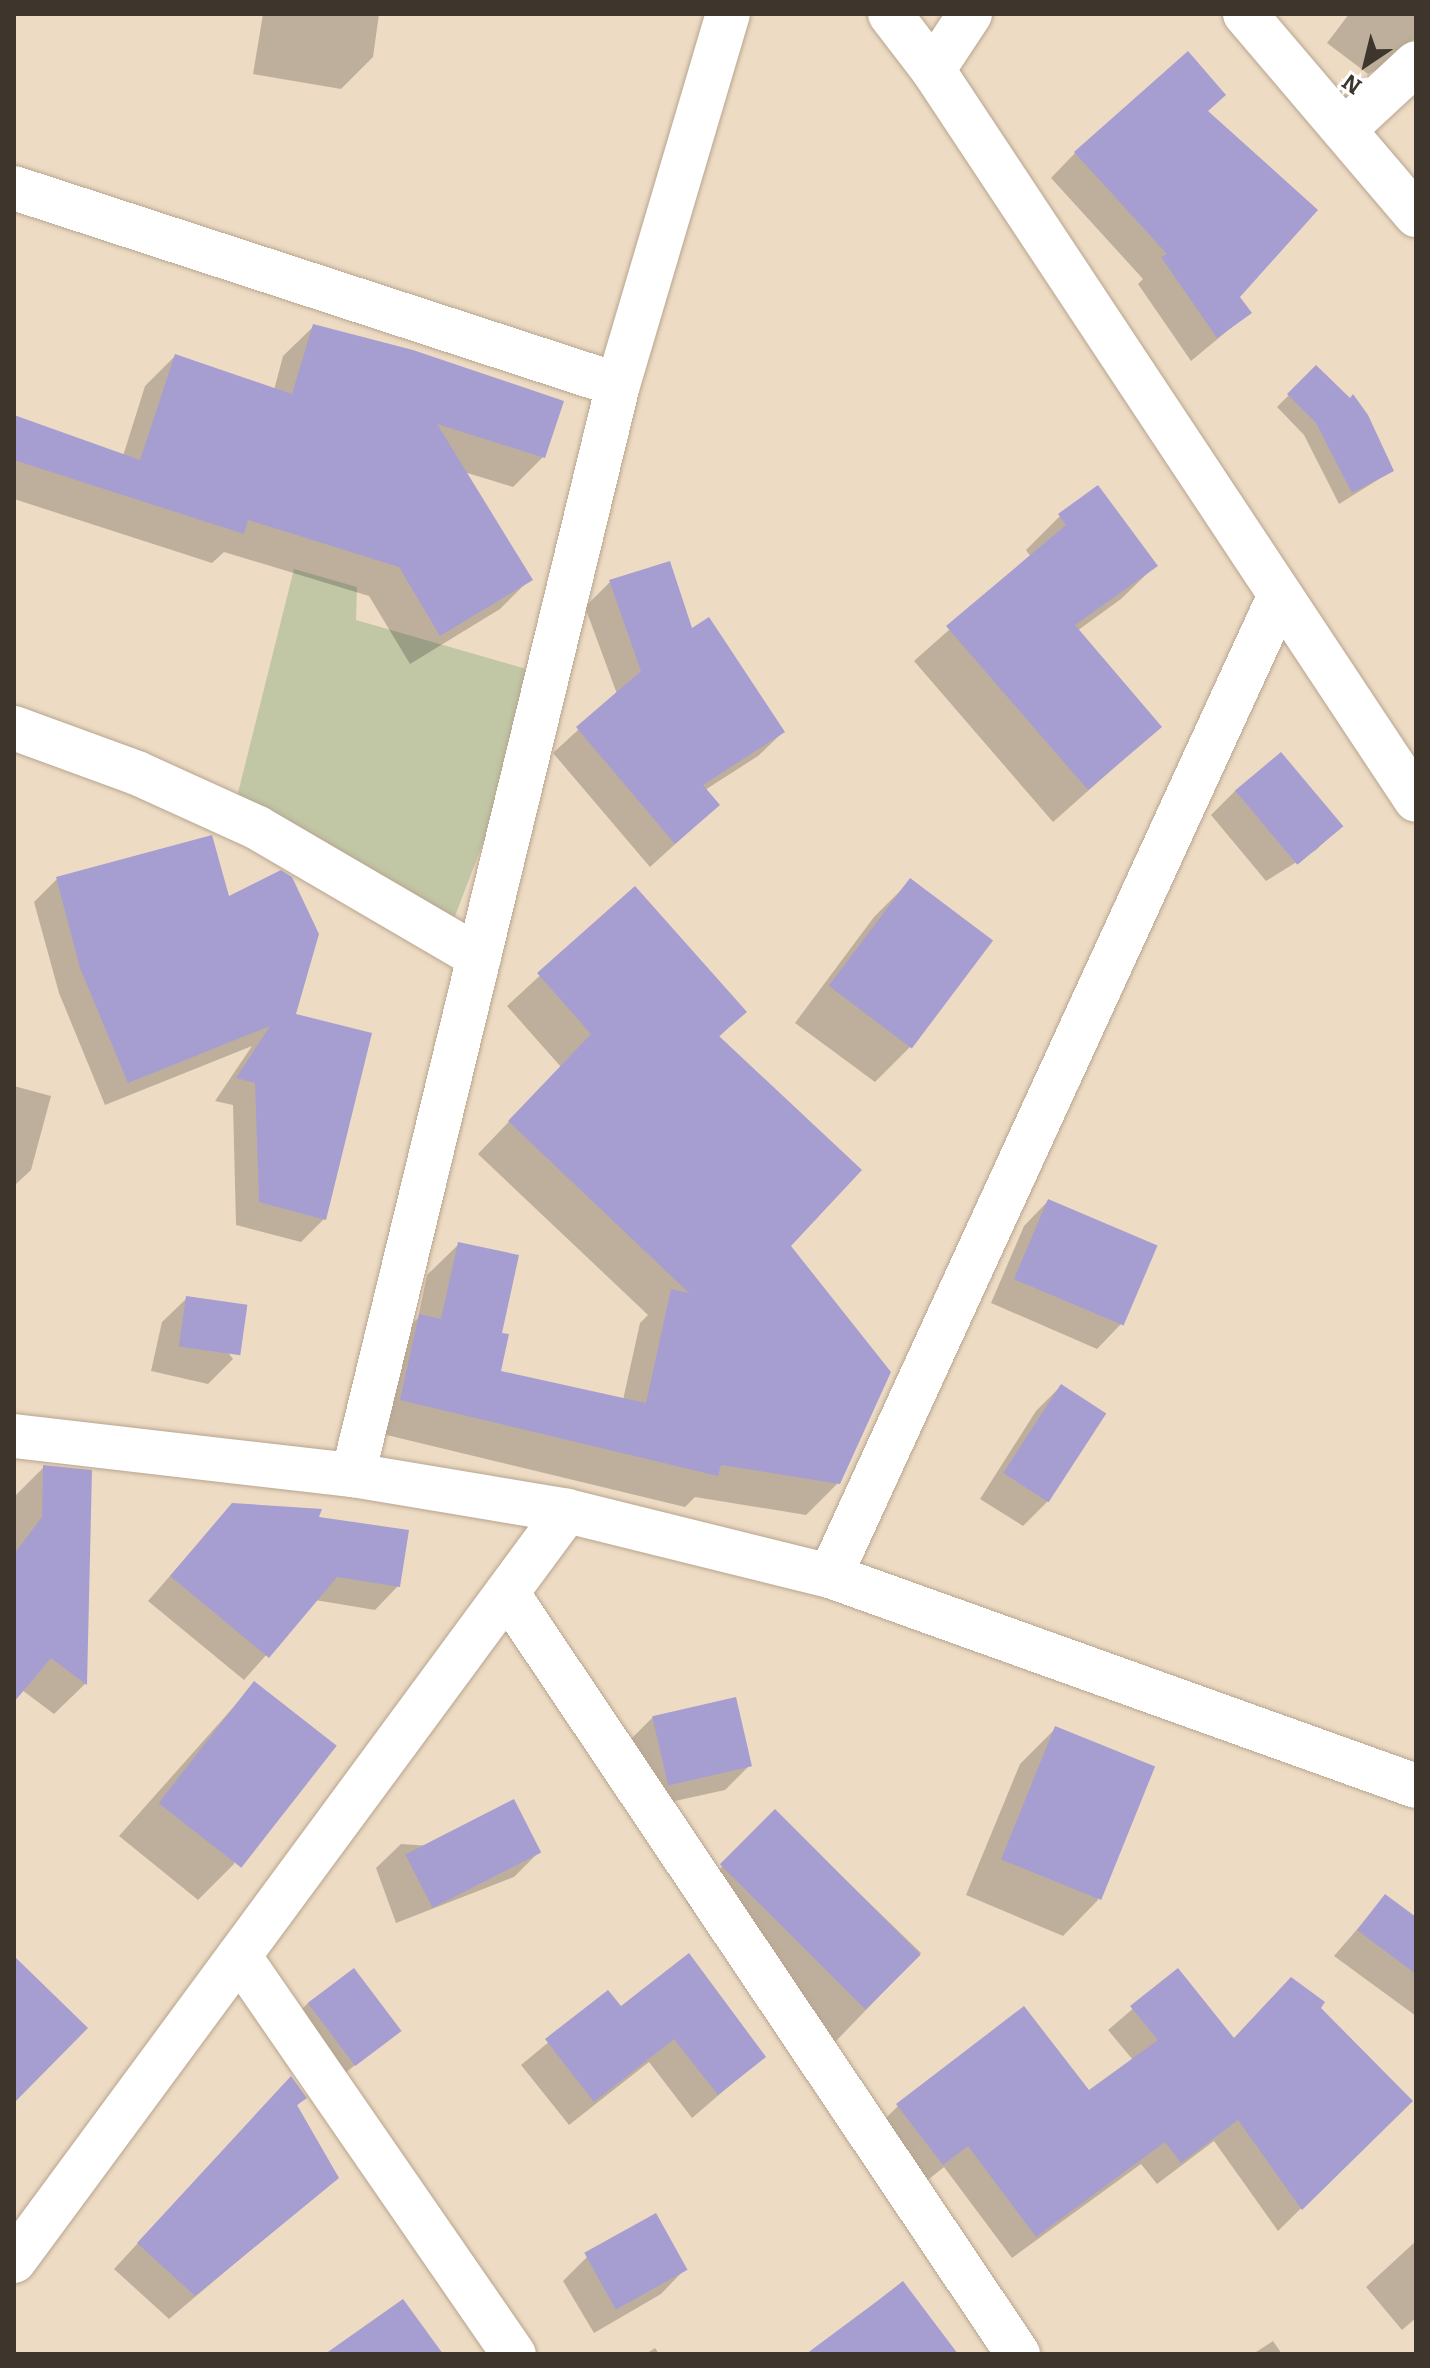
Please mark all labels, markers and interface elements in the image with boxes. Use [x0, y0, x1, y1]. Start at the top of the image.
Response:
north arrow [1326, 24, 1406, 104]
text: N [1337, 68, 1367, 100]

